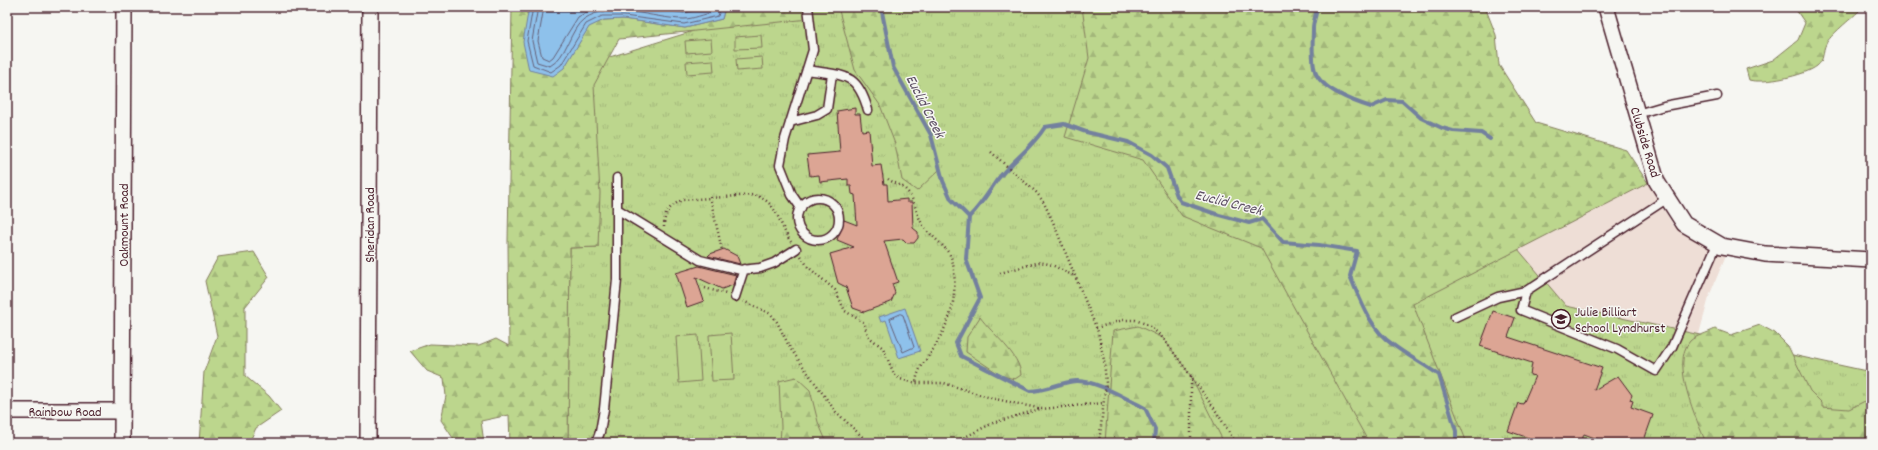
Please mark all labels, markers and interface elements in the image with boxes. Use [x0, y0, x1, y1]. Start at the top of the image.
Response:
water label: Euclid Creek [899, 71, 950, 144]
street label: Clubside Road [1624, 105, 1664, 180]
street label: Oakmount Road [115, 183, 135, 267]
water label: Euclid Creek [1193, 185, 1266, 223]
street label: Sheridan Road [361, 187, 381, 263]
place label: Julie Billiart School Lyndhurst [1575, 303, 1665, 339]
school or university icon: Julie Billiart School Lyndhurst [1550, 308, 1572, 330]
street label: Rainbow Road [28, 403, 102, 423]

